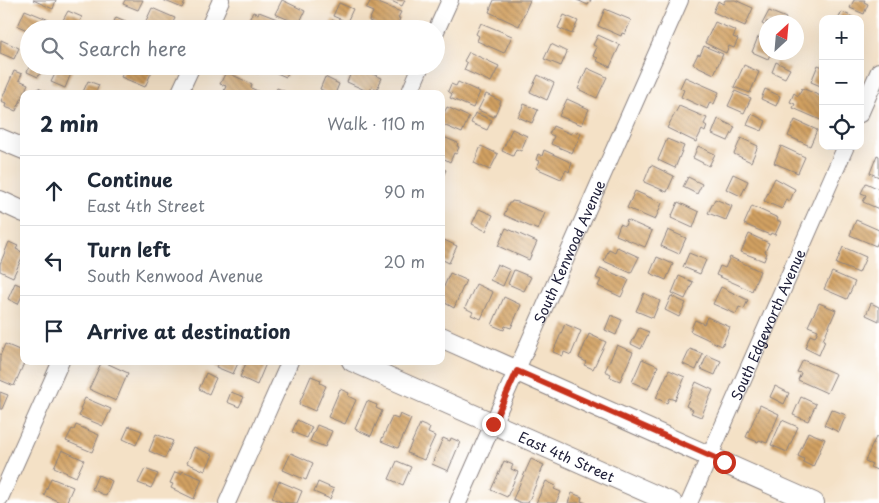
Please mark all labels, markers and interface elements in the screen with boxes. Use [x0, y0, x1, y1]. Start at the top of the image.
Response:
north arrow [759, 15, 804, 60]
map controls [819, 15, 864, 150]
button: + [819, 15, 864, 60]
search box [20, 20, 445, 75]
icon: search [38, 34, 66, 62]
text: Search here [78, 34, 187, 62]
button: − [819, 60, 864, 105]
button: locate [819, 105, 864, 150]
text: 2 min [40, 107, 99, 139]
text: Walk · 110 m [327, 111, 425, 135]
text: Continue [87, 165, 173, 193]
street label: South Kenwood Avenue [528, 176, 610, 326]
icon: ahead [40, 177, 68, 205]
text: 90 m [384, 179, 425, 203]
text: East 4th Street [87, 193, 205, 217]
text: Turn left [87, 235, 171, 263]
street label: South Edgeworth Avenue [725, 245, 810, 403]
icon: left [40, 247, 68, 275]
text: 20 m [384, 249, 425, 273]
text: South Kenwood Avenue [87, 263, 263, 287]
icon: arrive [40, 317, 68, 345]
text: Arrive at destination [87, 317, 291, 345]
route end [482, 413, 505, 436]
street label: East 4th Street [515, 426, 618, 487]
route start [713, 451, 736, 474]

